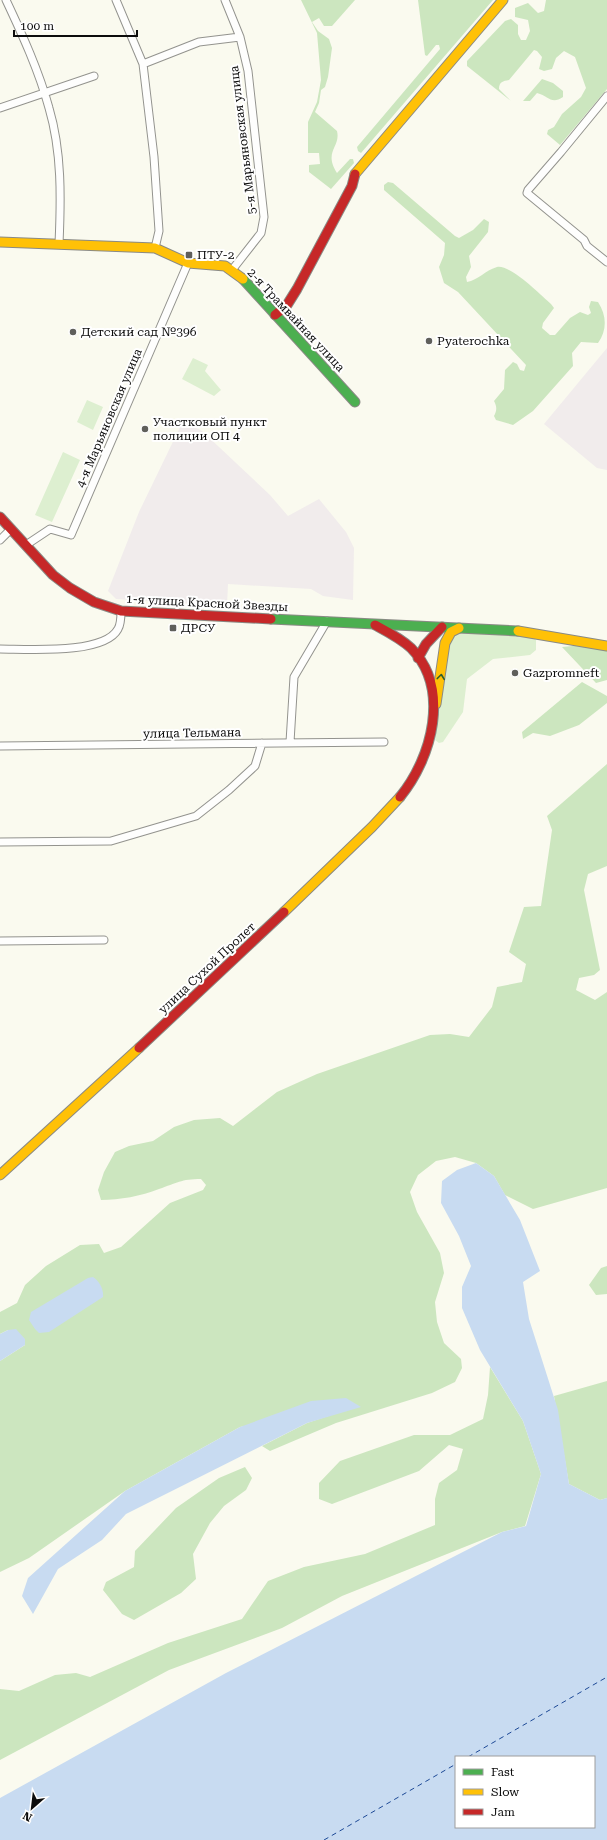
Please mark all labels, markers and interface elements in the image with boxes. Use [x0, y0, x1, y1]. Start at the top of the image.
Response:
scale bar [14, 12, 137, 38]
text: 100 m [20, 19, 54, 33]
street label: 5-я Марьяновская улица [227, 64, 259, 215]
place label: ПТУ-2 [197, 248, 235, 262]
marker: ПТУ-2 [184, 250, 194, 260]
street label: 2-я Трамвайная улица [245, 266, 348, 375]
place label: Детский сад №396 [81, 325, 197, 339]
marker: Детский сад №396 [68, 327, 78, 337]
place label: Pyaterochka [437, 334, 510, 348]
marker: Pyaterochka [424, 336, 434, 346]
street label: 4-я Марьяновская улица [73, 346, 145, 490]
place label: Участковый пункт полиции ОП 4 [153, 415, 267, 443]
marker: Участковый пункт полиции ОП 4 [140, 424, 150, 434]
street label: 1-я улица Красной Звезды [126, 592, 289, 614]
place label: ДРСУ [181, 621, 216, 635]
marker: ДРСУ [168, 623, 178, 633]
place label: Gazpromneft [523, 666, 600, 680]
marker: Gazpromneft [510, 668, 520, 678]
one-way arrow [436, 674, 445, 680]
street label: улица Тельмана [143, 725, 242, 741]
street label: улица Сухой Пролет [156, 919, 258, 1016]
legend [455, 1756, 595, 1828]
text: Fast [491, 1765, 515, 1779]
text: Slow [491, 1785, 519, 1799]
north arrow [12, 1788, 52, 1828]
text: Jam [491, 1805, 515, 1819]
text: N [20, 1808, 34, 1824]

